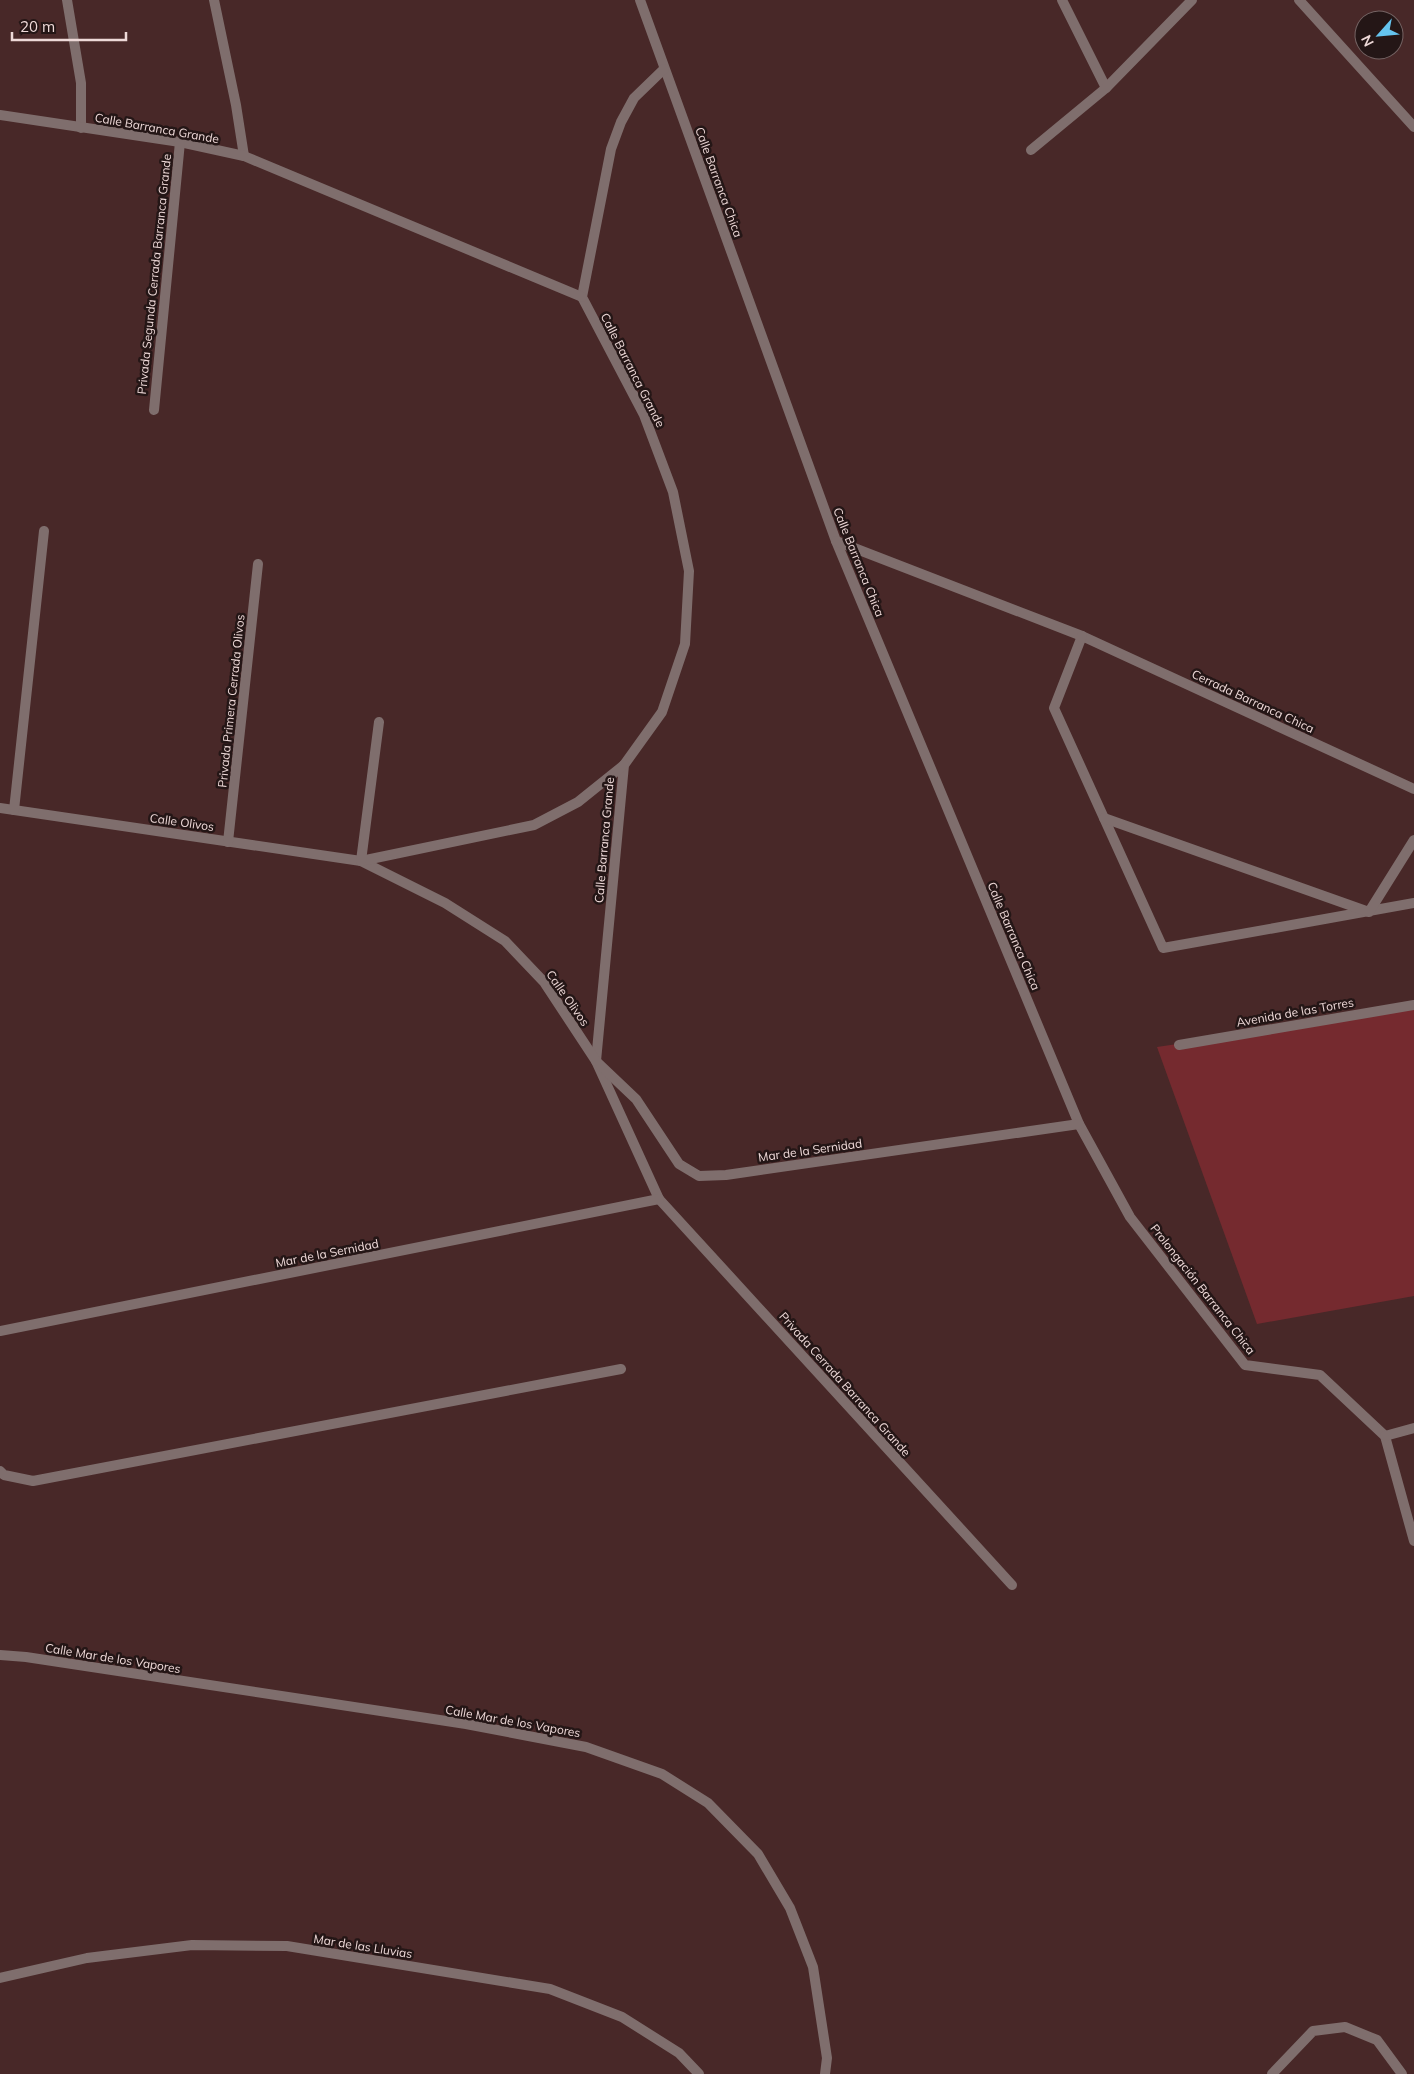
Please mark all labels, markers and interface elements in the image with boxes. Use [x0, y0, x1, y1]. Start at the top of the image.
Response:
scale bar [12, 10, 126, 42]
north arrow [1354, 10, 1404, 60]
text: 20 m [20, 17, 55, 36]
text: N [1357, 32, 1378, 50]
street label: Calle Barranca Grande [94, 110, 220, 146]
street label: Calle Barranca Chica [692, 125, 746, 239]
street label: Privada Segunda Cerrada Barranca Grande [134, 153, 174, 395]
street label: Calle Barranca Grande [598, 310, 668, 430]
street label: Calle Barranca Chica [830, 505, 888, 619]
street label: Privada Primera Cerrada Olivos [214, 614, 248, 788]
street label: Cerrada Barranca Chica [1189, 666, 1317, 736]
street label: Calle Barranca Grande [591, 777, 617, 903]
street label: Calle Olivos [149, 810, 215, 834]
street label: Calle Barranca Chica [984, 880, 1044, 992]
street label: Calle Olivos [543, 967, 593, 1029]
street label: Avenida de las Torres [1235, 994, 1355, 1030]
street label: Mar de la Sernidad [757, 1135, 863, 1165]
street label: Prolongación Barranca Chica [1147, 1221, 1259, 1357]
street label: Mar de la Sernidad [274, 1236, 380, 1270]
street label: Privada Cerrada Barranca Grande [776, 1309, 914, 1459]
street label: Calle Mar de los Vapores [44, 1640, 182, 1676]
street label: Calle Mar de los Vapores [444, 1702, 582, 1740]
street label: Mar de las Lluvias [313, 1931, 413, 1961]

